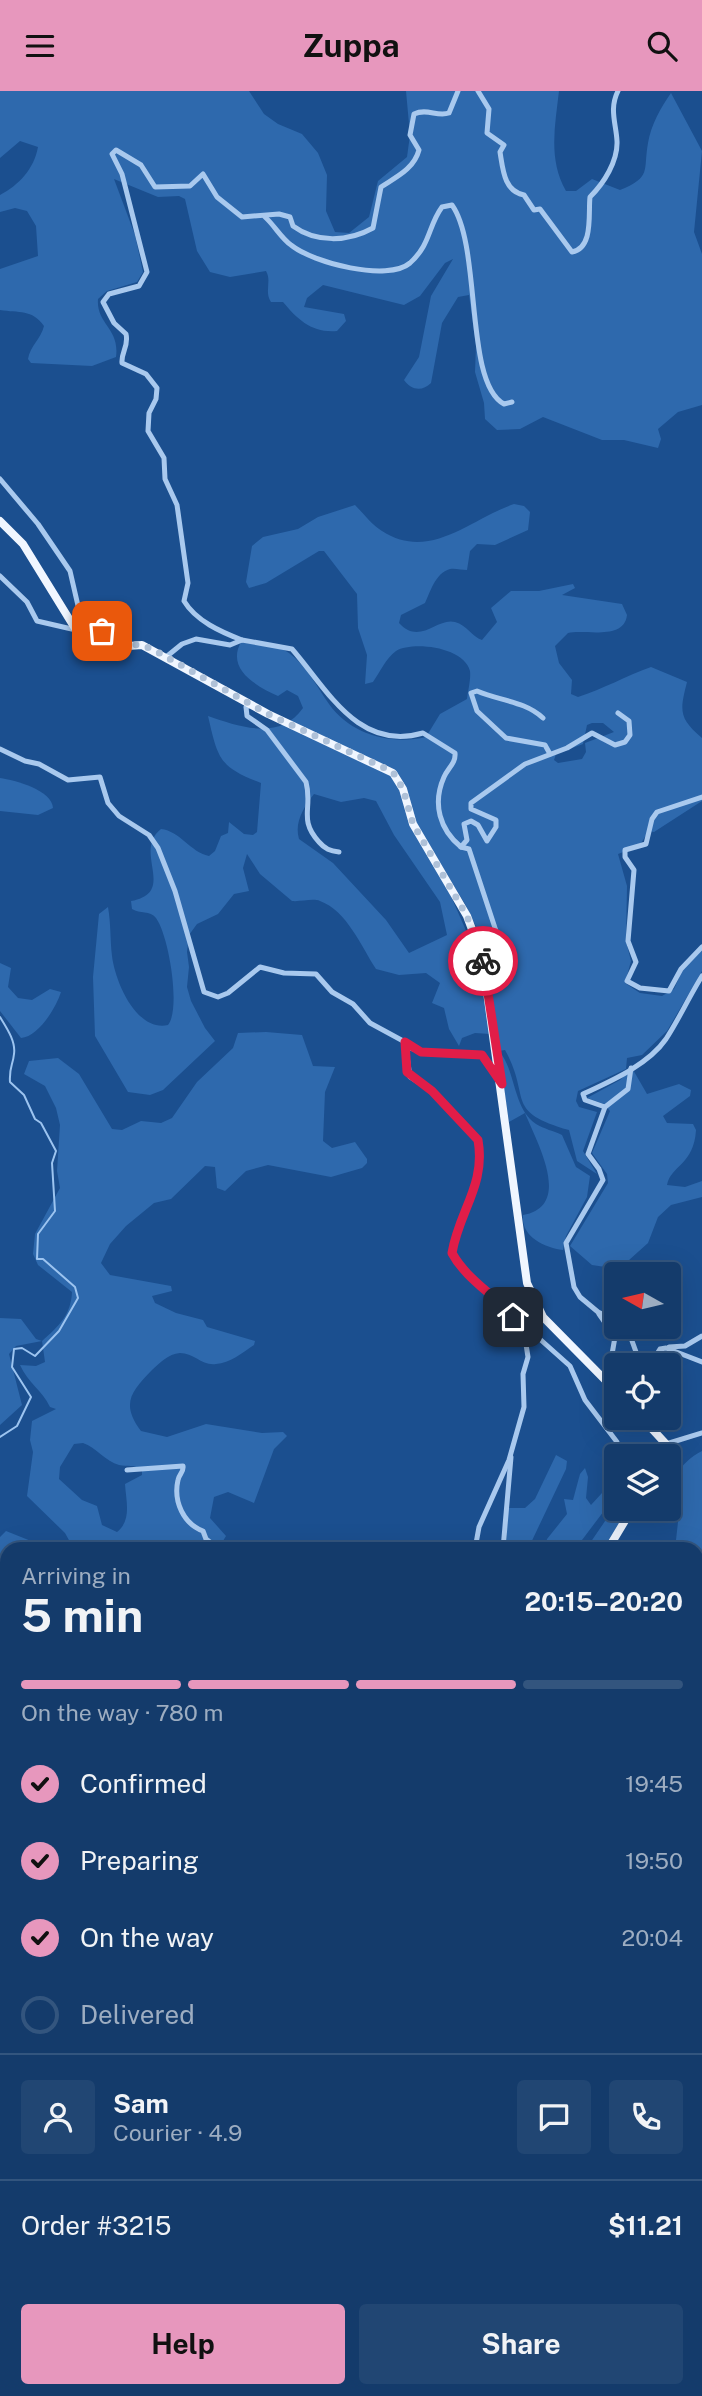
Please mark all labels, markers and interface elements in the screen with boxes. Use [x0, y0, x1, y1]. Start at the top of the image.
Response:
icon: menu [21, 27, 59, 65]
text: Zuppa [302, 27, 400, 64]
icon: search [643, 27, 681, 65]
pin [72, 601, 132, 661]
icon: bag [83, 612, 121, 650]
courier [448, 926, 518, 996]
icon: bike [464, 942, 502, 980]
north arrow [604, 1262, 681, 1339]
map controls [604, 1262, 681, 1521]
pin [483, 1287, 543, 1347]
icon: home [494, 1298, 532, 1336]
button: locate [604, 1353, 681, 1430]
button: layers [604, 1444, 681, 1521]
text: Arriving in [21, 1562, 131, 1589]
text: 20:15–20:20 [525, 1586, 683, 1617]
text: 5 min [21, 1588, 143, 1642]
text: On the way · 780 m [21, 1699, 223, 1726]
icon: check [21, 1765, 59, 1803]
text: Confirmed [80, 1768, 207, 1799]
text: 19:45 [625, 1770, 683, 1797]
icon: check [21, 1842, 59, 1880]
text: Preparing [80, 1845, 199, 1876]
text: 19:50 [625, 1847, 683, 1874]
icon: check [21, 1919, 59, 1957]
text: On the way [80, 1922, 214, 1953]
text: 20:04 [622, 1924, 683, 1951]
text: Delivered [80, 1999, 195, 2030]
button: person [21, 2080, 95, 2154]
button: chat [517, 2080, 591, 2154]
button: phone [609, 2080, 683, 2154]
text: Sam [113, 2088, 169, 2119]
text: Courier · 4.9 [113, 2119, 242, 2146]
text: Order #3215 [21, 2210, 171, 2241]
text: $11.21 [608, 2210, 683, 2241]
button: Help [21, 2304, 345, 2384]
button: Share [359, 2304, 683, 2384]

